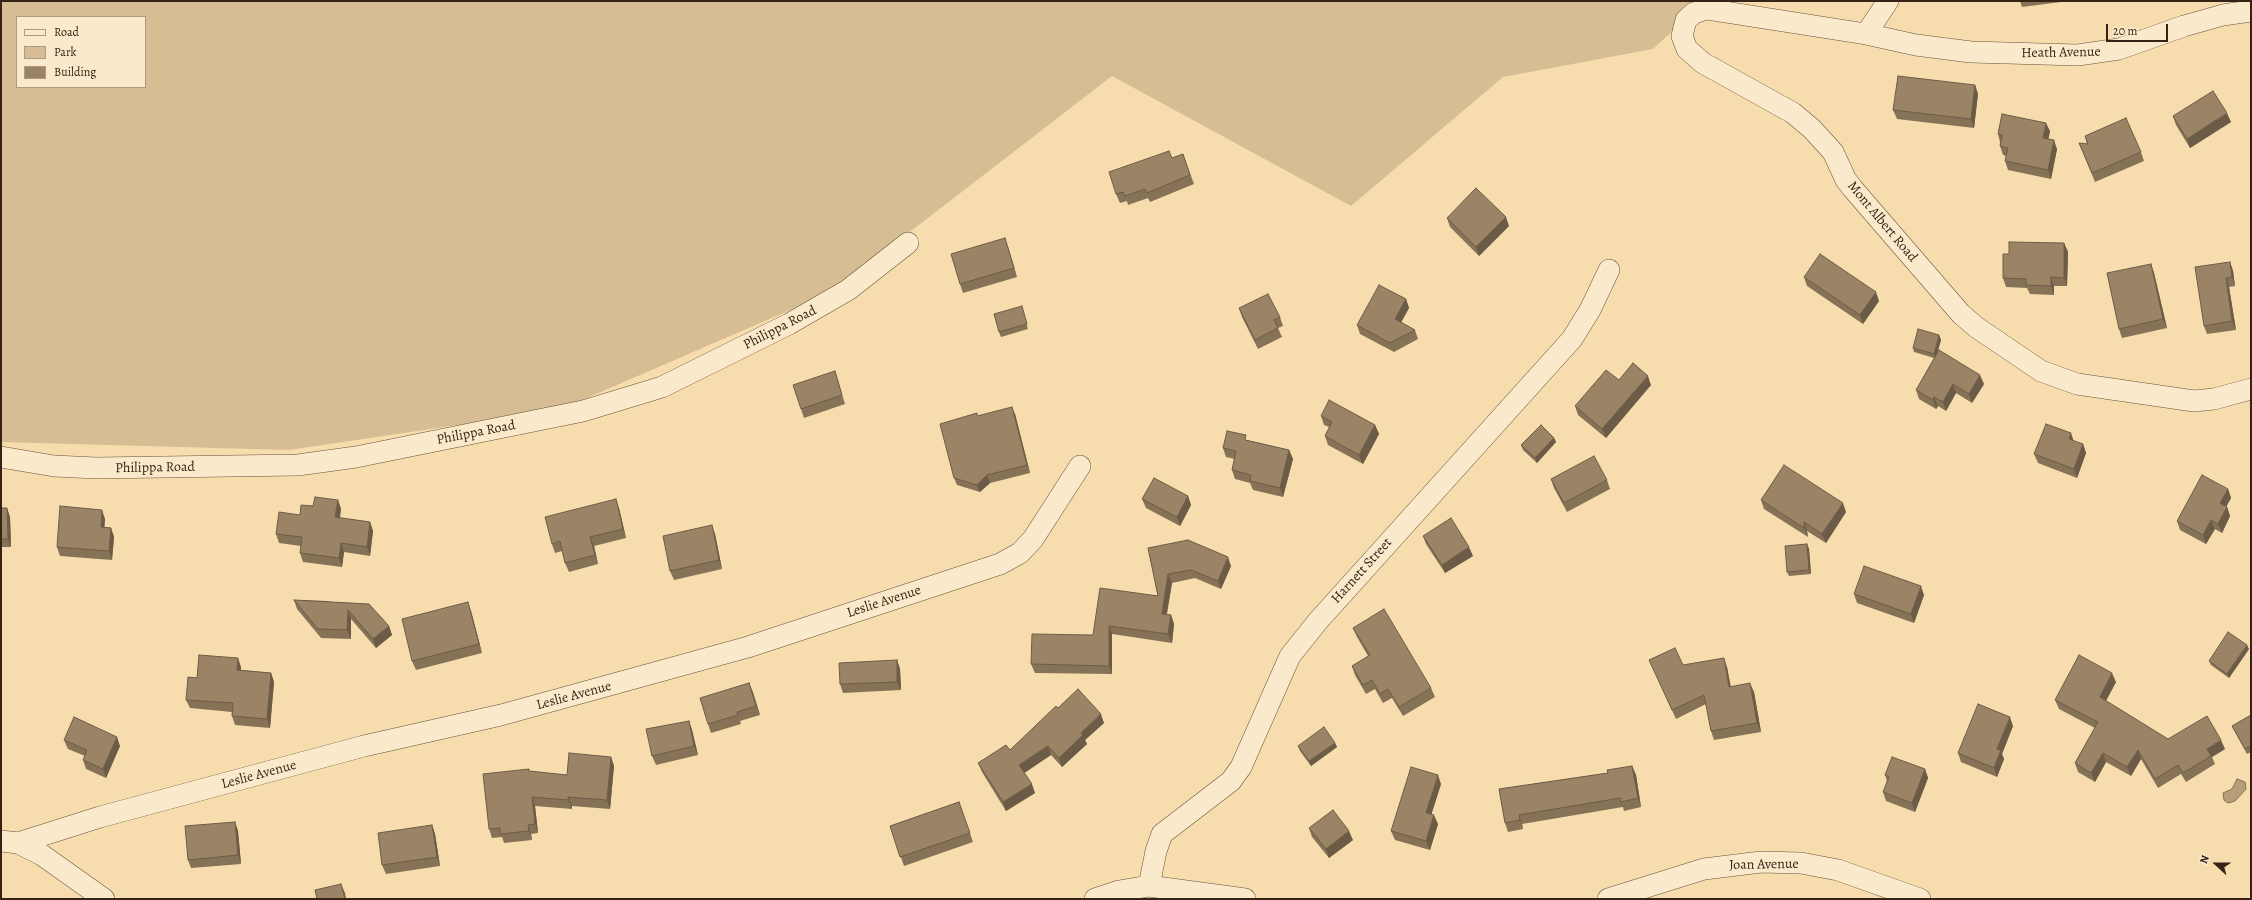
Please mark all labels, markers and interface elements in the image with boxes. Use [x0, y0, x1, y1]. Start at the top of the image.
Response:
legend [16, 16, 146, 88]
scale bar [2108, 16, 2170, 42]
text: 20 m [2113, 23, 2137, 39]
text: Road [54, 24, 79, 40]
text: Park [54, 44, 77, 60]
street label: Heath Avenue [2021, 44, 2101, 62]
text: Building [54, 64, 96, 80]
street label: Mont Albert Road [1843, 178, 1921, 266]
street label: Philippa Road [741, 302, 819, 354]
street label: Philippa Road [435, 417, 517, 449]
street label: Philippa Road [115, 459, 195, 477]
street label: Harnett Street [1328, 535, 1396, 607]
street label: Leslie Avenue [845, 582, 923, 622]
street label: Leslie Avenue [535, 678, 613, 714]
street label: Leslie Avenue [220, 757, 298, 793]
north arrow [2196, 844, 2236, 884]
text: N [2196, 853, 2213, 866]
street label: Joan Avenue [1729, 856, 1799, 874]

